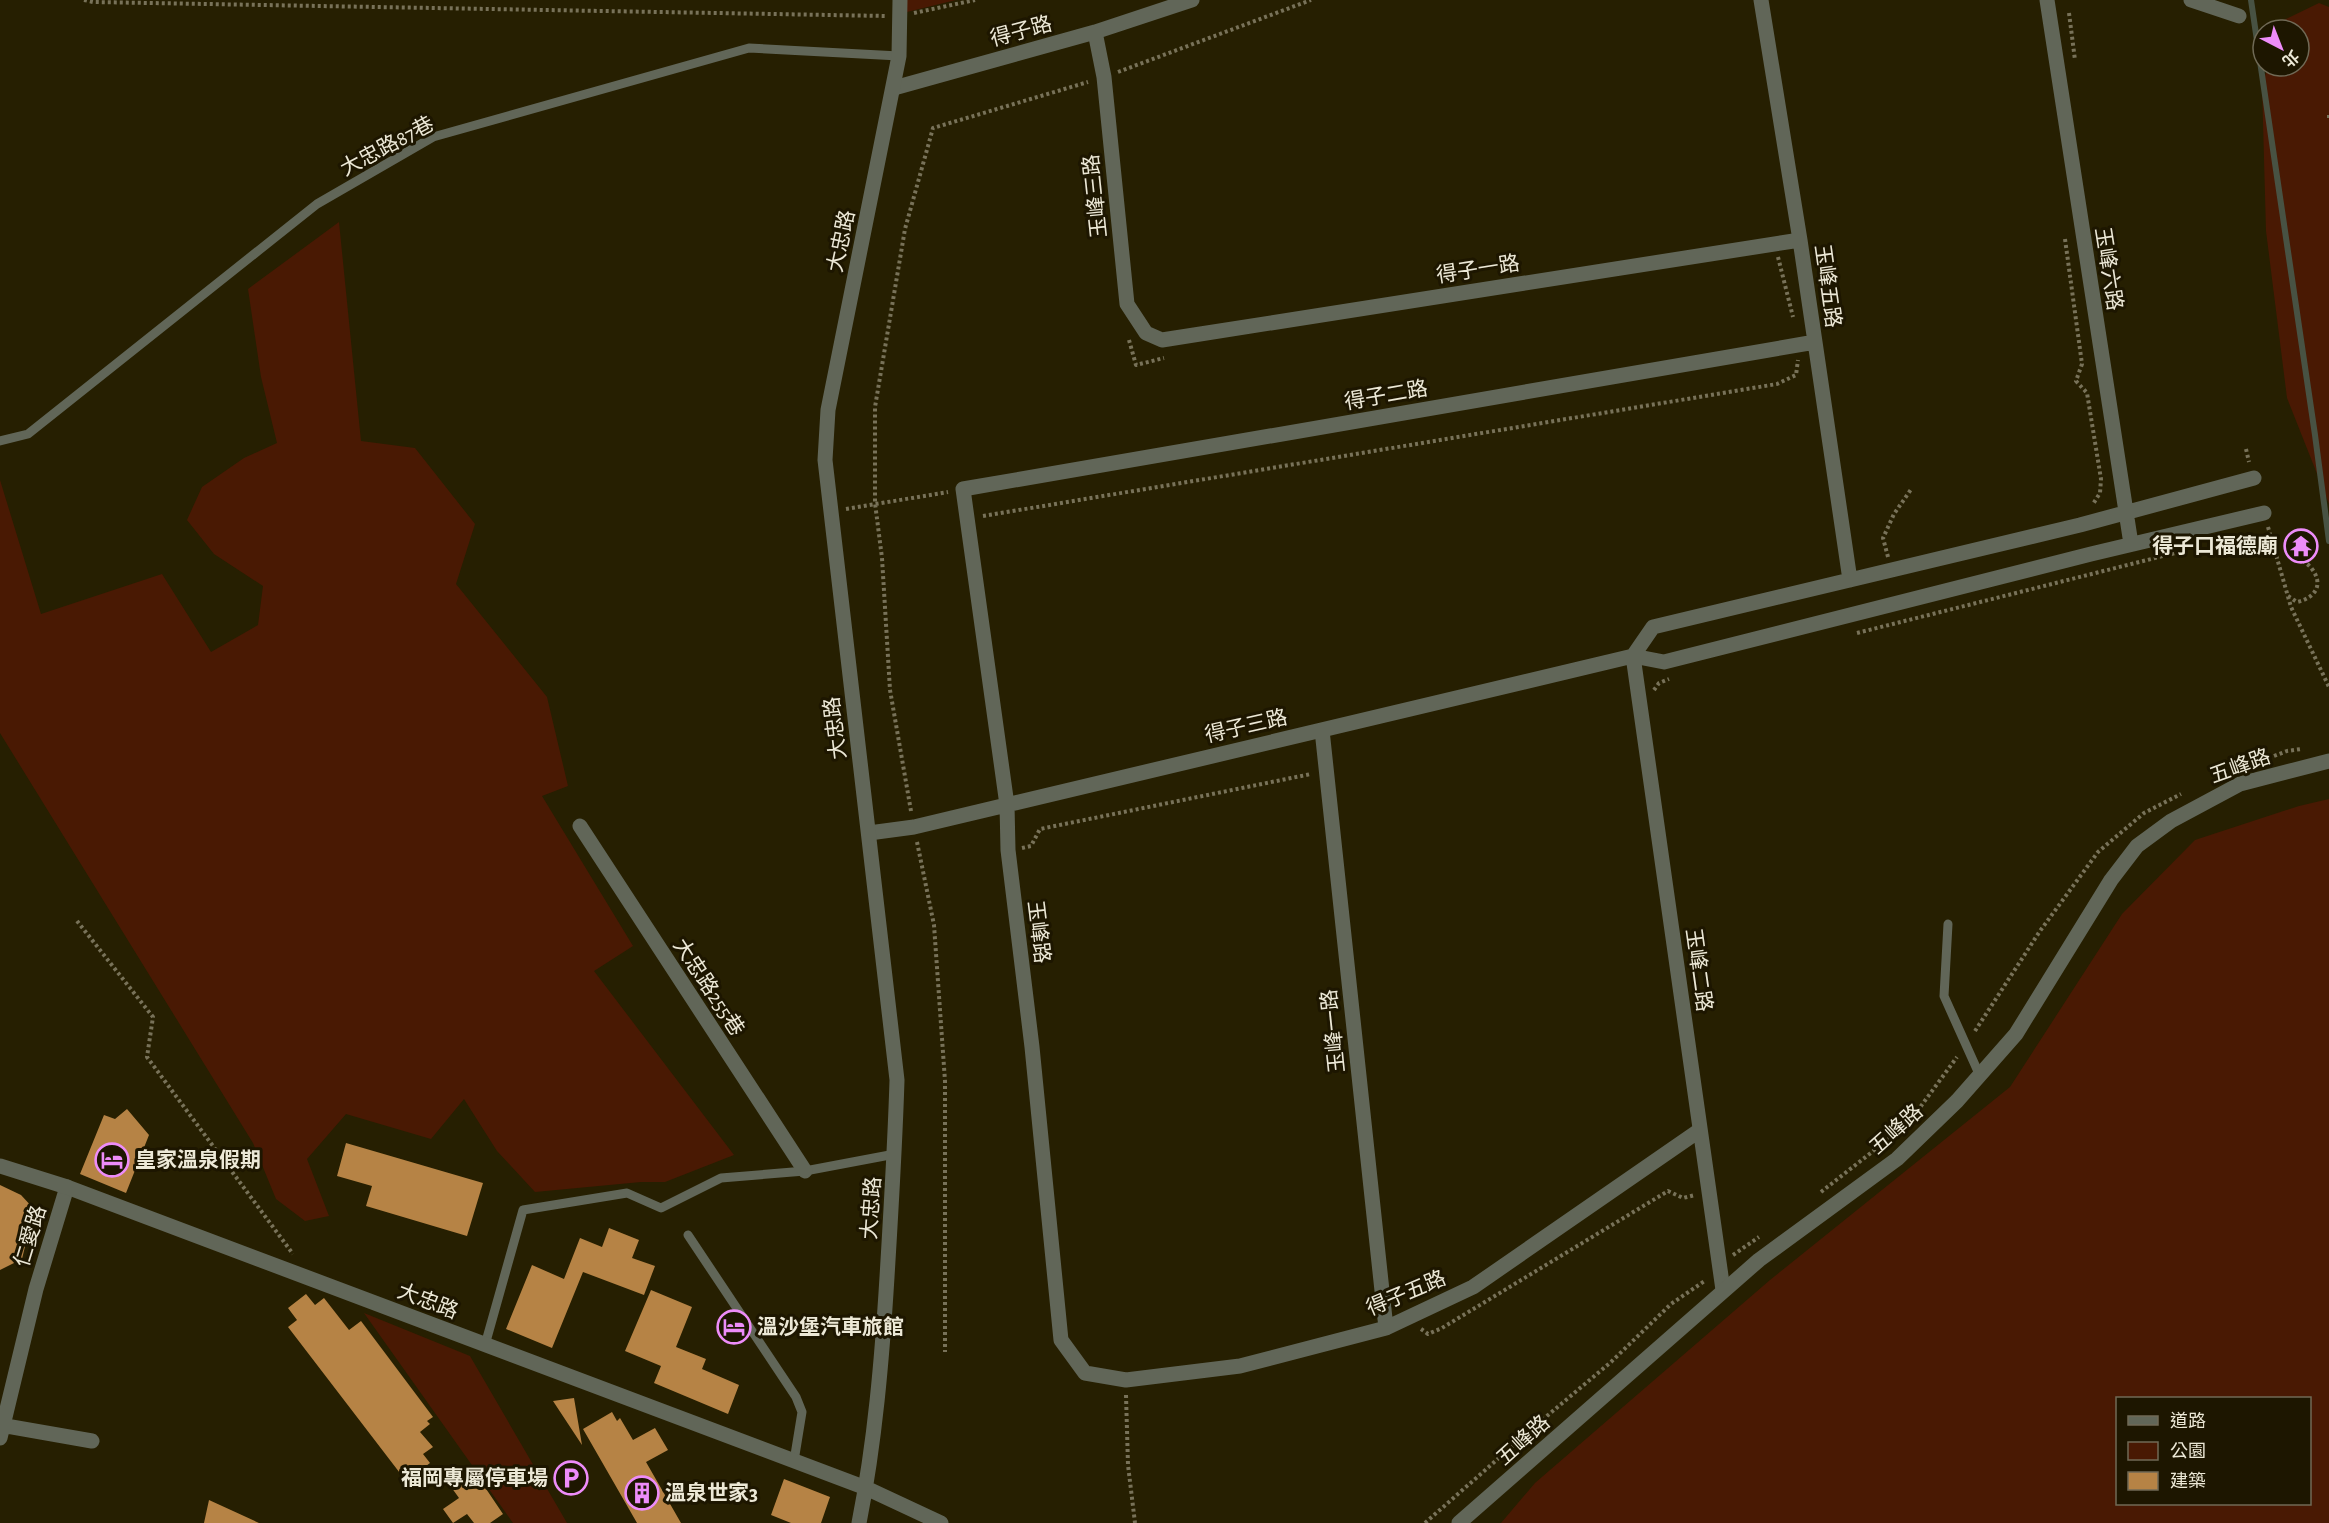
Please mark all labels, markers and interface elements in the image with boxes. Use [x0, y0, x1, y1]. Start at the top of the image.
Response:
street label: 得子路 [988, 12, 1054, 50]
north arrow [2251, 18, 2311, 78]
text: 北 [2279, 47, 2302, 70]
street label: 大忠路87巷 [336, 112, 438, 180]
street label: 玉峰三路 [1080, 153, 1110, 239]
street label: 大忠路 [824, 208, 858, 274]
street label: 玉峰六路 [2092, 226, 2126, 312]
street label: 玉峰五路 [1811, 243, 1845, 329]
street label: 得子一路 [1435, 252, 1521, 286]
street label: 得子二路 [1343, 377, 1429, 413]
temple icon: 得子口福德廟 [2283, 528, 2319, 564]
place label: 得子口福德廟 [2152, 534, 2278, 557]
street label: 大忠路 [820, 695, 850, 761]
street label: 得子三路 [1203, 706, 1289, 746]
street label: 五峰路 [2207, 745, 2273, 787]
street label: 玉峰路 [1024, 899, 1054, 965]
street label: 玉峰二路 [1682, 927, 1716, 1013]
street label: 大忠路255巷 [670, 934, 748, 1040]
street label: 玉峰一路 [1318, 988, 1348, 1074]
street label: 五峰路 [1865, 1100, 1927, 1158]
hotel icon: 皇家溫泉假期 [94, 1142, 130, 1178]
place label: 皇家溫泉假期 [135, 1148, 261, 1171]
street label: 大忠路 [858, 1176, 884, 1240]
street label: 仁愛路 [10, 1203, 50, 1269]
street label: 得子五路 [1363, 1266, 1449, 1320]
street label: 大忠路 [395, 1279, 461, 1323]
hotel icon: 溫沙堡汽車旅館 [716, 1309, 752, 1345]
place label: 溫沙堡汽車旅館 [757, 1315, 904, 1338]
legend [2116, 1397, 2311, 1505]
street label: 五峰路 [1492, 1411, 1554, 1469]
text: 道路 [2170, 1411, 2206, 1431]
text: 公園 [2170, 1442, 2206, 1461]
parking icon: 福岡專屬停車場 [553, 1460, 589, 1496]
place label: 福岡專屬停車場 [401, 1466, 548, 1489]
text: 建築 [2170, 1471, 2206, 1491]
building icon: 溫泉世家3 [624, 1475, 660, 1511]
place label: 溫泉世家3 [665, 1481, 758, 1504]

